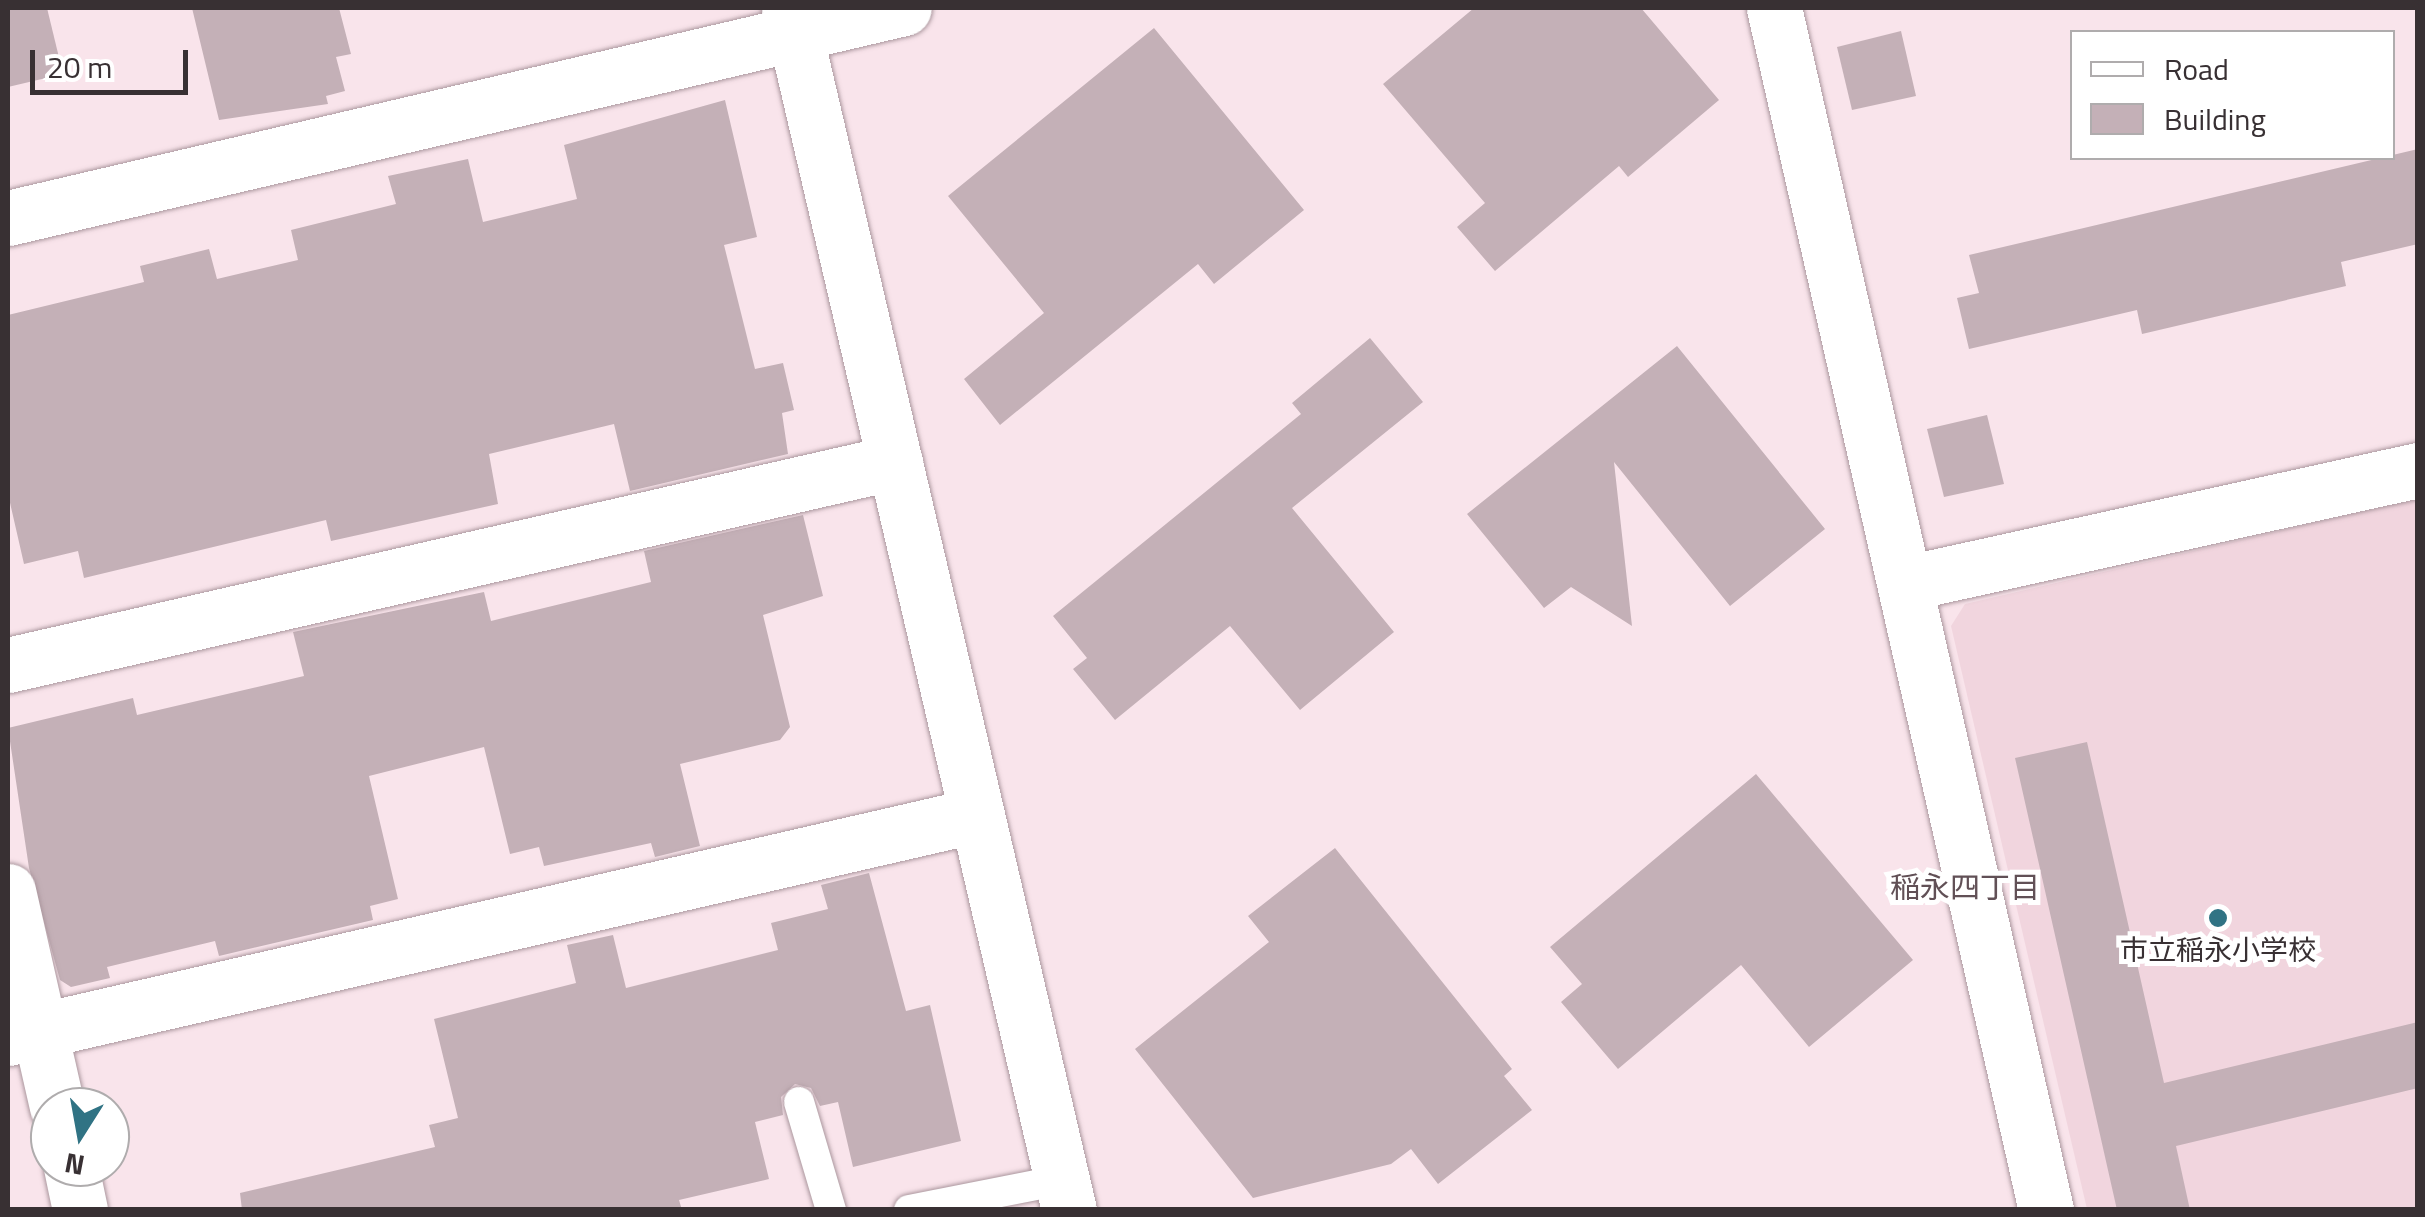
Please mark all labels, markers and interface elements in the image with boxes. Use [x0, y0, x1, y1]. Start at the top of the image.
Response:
scale bar [35, 30, 192, 92]
legend [2070, 30, 2395, 160]
text: 20 m [47, 44, 112, 90]
text: Road [2164, 46, 2229, 92]
text: Building [2164, 96, 2266, 142]
district label: 稲永四丁目 [1890, 869, 2040, 905]
marker: 市立稲永小学校 [2207, 907, 2229, 929]
place label: 市立稲永小学校 [2120, 933, 2316, 967]
north arrow [30, 1087, 130, 1187]
text: N [61, 1142, 88, 1188]

